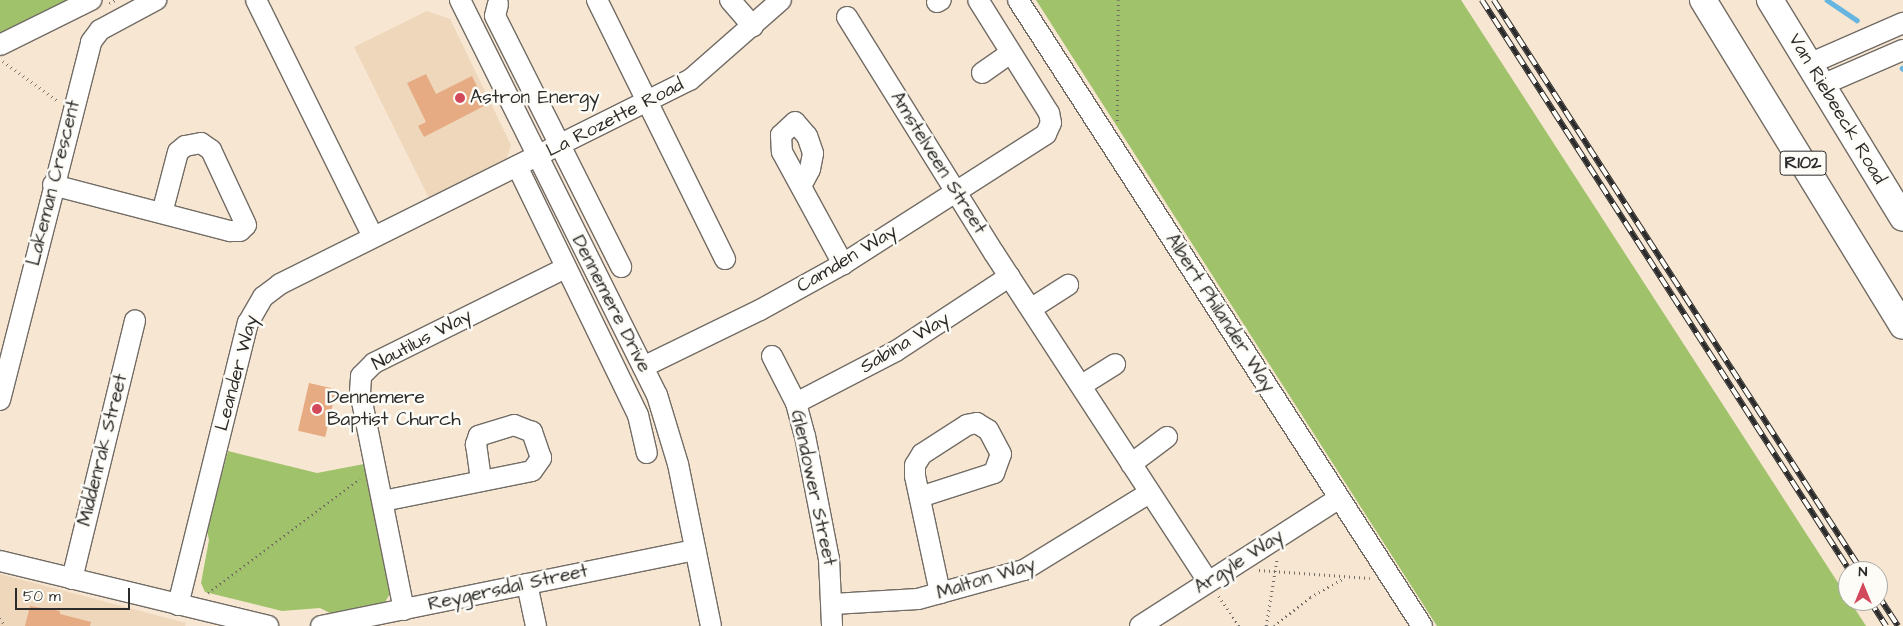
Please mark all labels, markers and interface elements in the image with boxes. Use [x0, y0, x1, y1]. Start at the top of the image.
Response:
street label: Van Riebeeck Road [1783, 30, 1891, 188]
street label: La Rozette Road [542, 74, 688, 162]
place label: Astron Energy [470, 87, 599, 109]
street label: Amstelveen Street [885, 88, 991, 238]
marker: Astron Energy [454, 92, 466, 104]
street label: Lakeman Crescent [22, 98, 86, 268]
road number: R102 [1779, 148, 1827, 178]
street label: Camden Way [793, 220, 901, 298]
street label: Albert Philander Way [1160, 229, 1280, 397]
street label: Dennemere Drive [567, 231, 655, 377]
street label: Nautilus Way [368, 304, 476, 376]
street label: Sabina Way [856, 307, 954, 379]
street label: Leander Way [211, 313, 263, 433]
street label: Middenrak Street [73, 372, 133, 528]
place label: Dennemere Baptist Church [327, 387, 461, 431]
marker: Dennemere Baptist Church [311, 403, 323, 415]
street label: Glendower Street [785, 408, 841, 568]
street label: Argyle Way [1190, 525, 1288, 599]
street label: Malton Way [934, 553, 1038, 605]
street label: Reygersdal Street [426, 560, 590, 616]
north arrow [1838, 561, 1888, 611]
text: N [1859, 562, 1867, 582]
scale bar [18, 578, 132, 610]
text: 50 m [23, 586, 61, 607]

